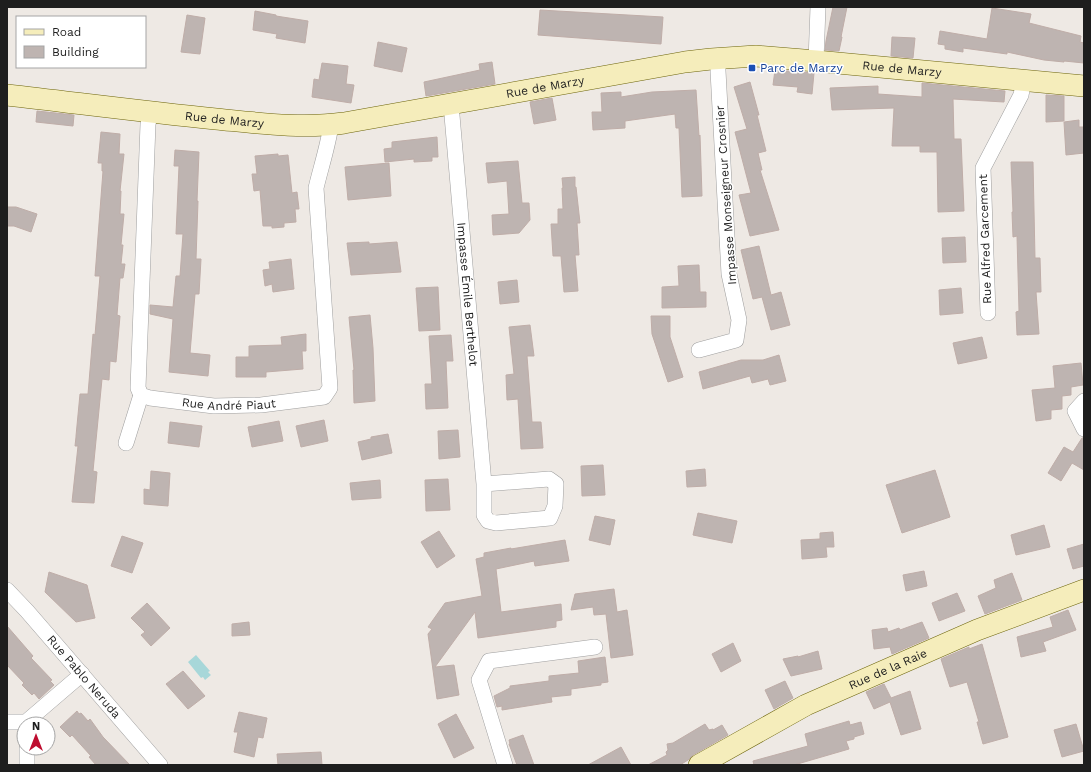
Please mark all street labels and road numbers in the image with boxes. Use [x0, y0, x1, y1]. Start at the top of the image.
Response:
street label: Rue de Marzy [862, 58, 943, 80]
street label: Rue de Marzy [505, 73, 586, 101]
street label: Impasse Monseigneur Crosnier [713, 105, 739, 285]
street label: Rue de Marzy [184, 109, 265, 131]
street label: Rue Alfred Garcement [976, 174, 994, 304]
street label: Impasse Émile Berthelot [454, 222, 481, 367]
street label: Rue André Piaut [181, 395, 277, 413]
street label: Rue Pablo Neruda [44, 632, 124, 721]
street label: Rue de la Raie [846, 646, 929, 692]

